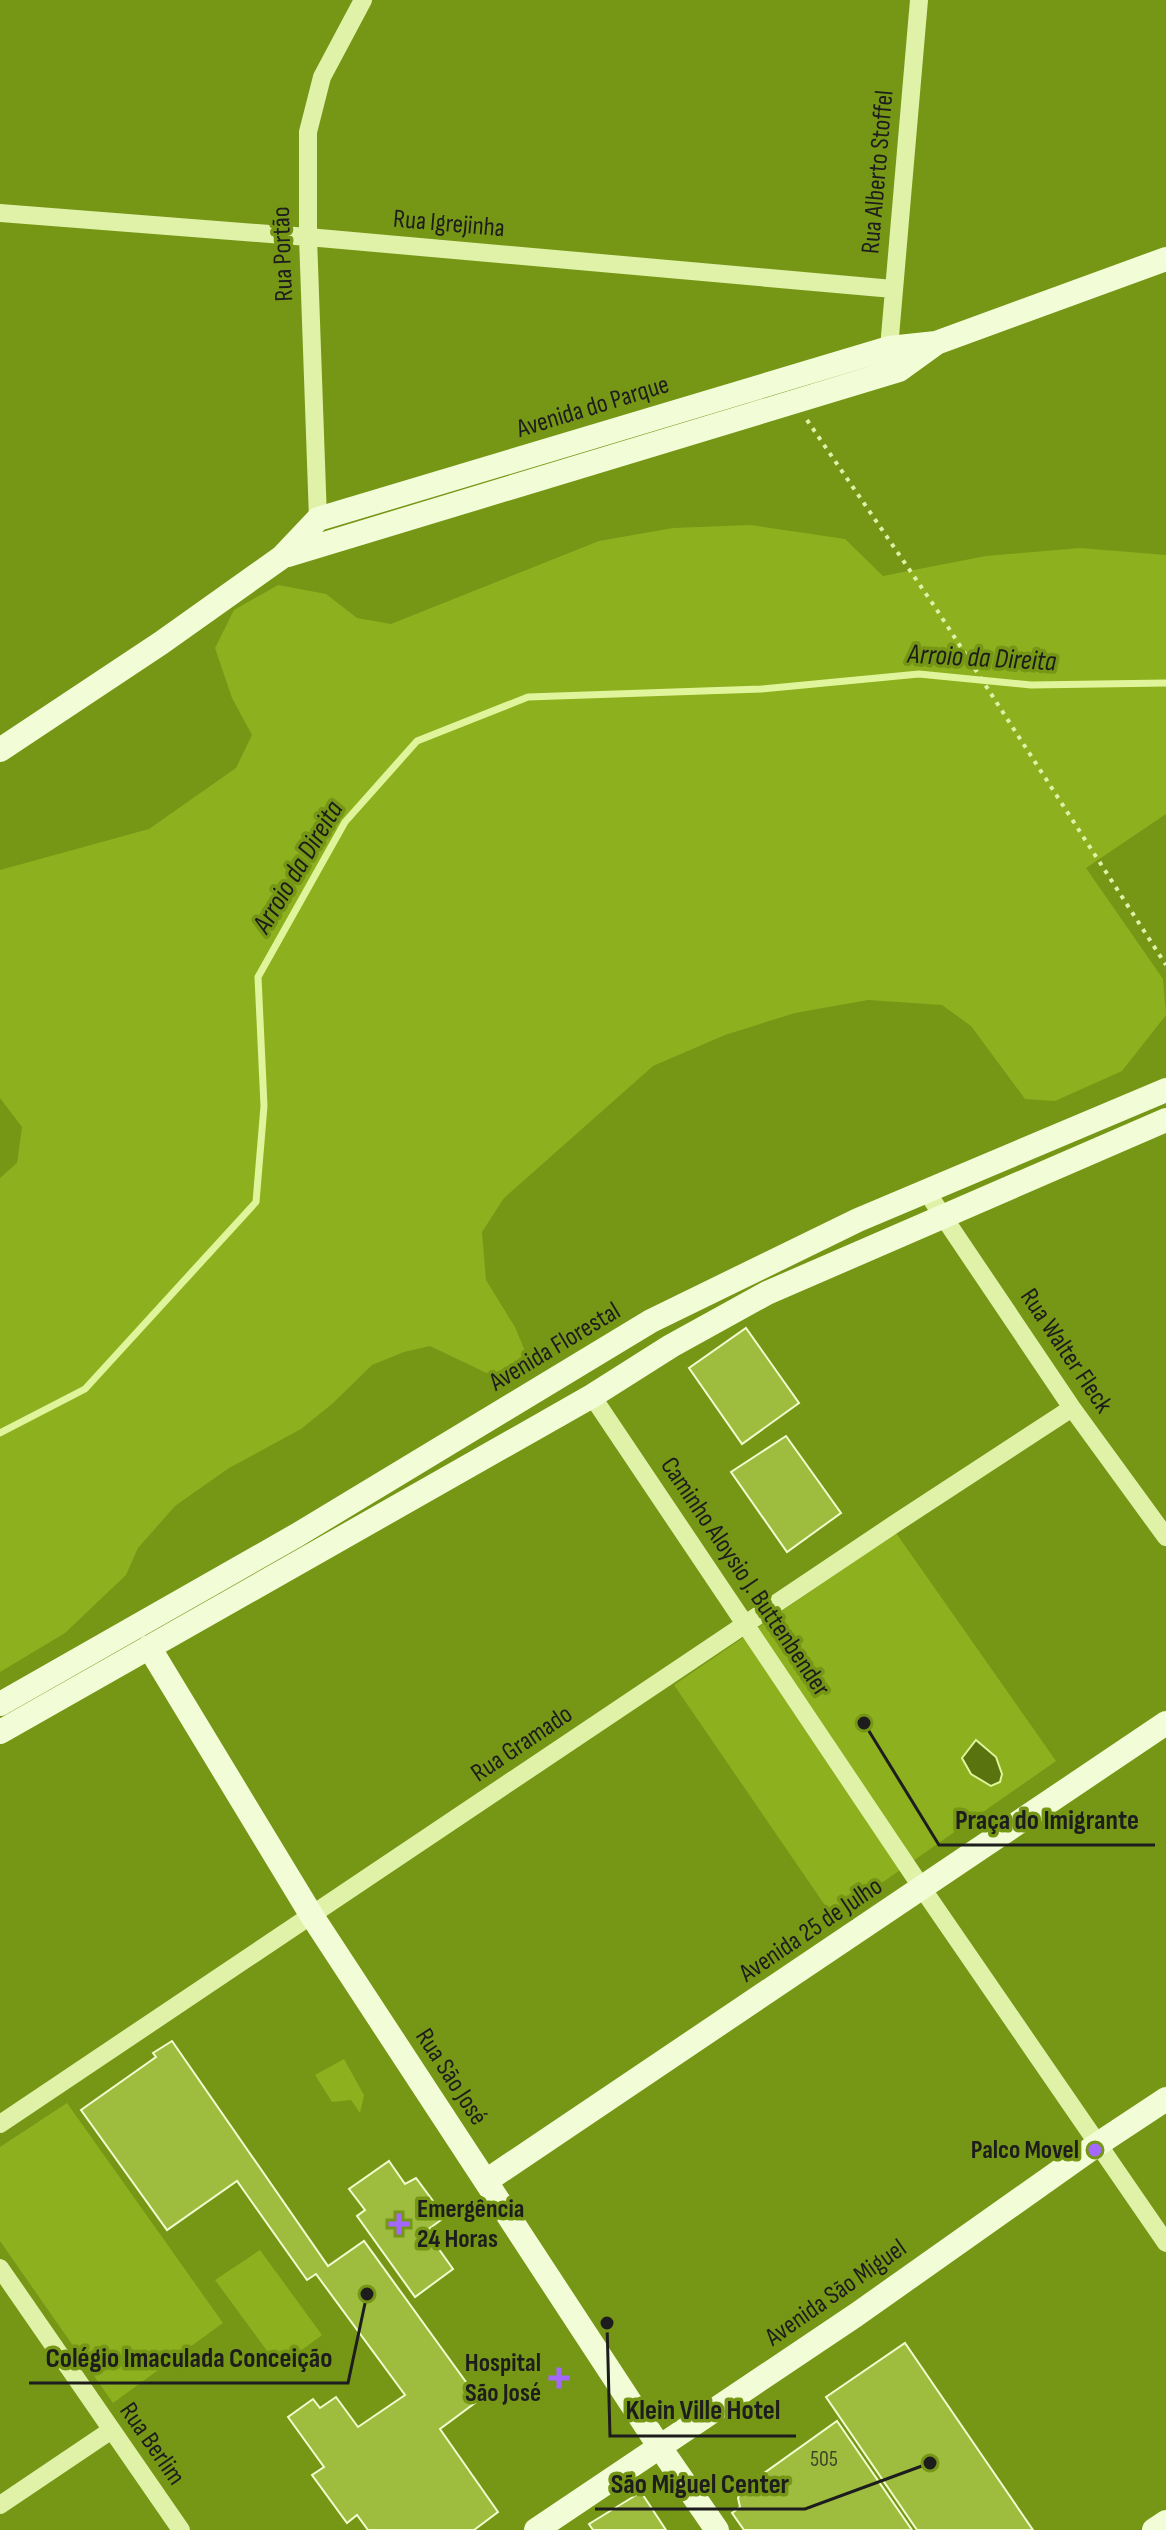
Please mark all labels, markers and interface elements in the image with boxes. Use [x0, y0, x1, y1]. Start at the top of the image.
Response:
street label: Rua Alberto Stoffel [855, 89, 901, 255]
street label: Rua Igrejinha [392, 204, 506, 244]
street label: Rua Portão [266, 206, 300, 302]
street label: Avenida do Parque [512, 369, 673, 445]
water label: Arroio da Direita [906, 638, 1058, 678]
water label: Arroio da Direita [245, 794, 351, 940]
street label: Rua Walter Fleck [1013, 1283, 1119, 1419]
street label: Avenida Florestal [483, 1296, 626, 1399]
street label: Caminho Aloysio J. Buttenbender [653, 1452, 837, 1703]
street label: Rua Gramado [465, 1699, 579, 1789]
callout: Praça do Imigrante [939, 1793, 1155, 1845]
text: Praça do Imigrante [955, 1804, 1139, 1837]
street label: Avenida 25 de Julho [733, 1871, 888, 1990]
street label: Rua São José [408, 2023, 494, 2131]
place label: Palco Movel [971, 2135, 1079, 2166]
marker: Palco Movel [1086, 2141, 1104, 2159]
place label: Emergência 24 Horas [417, 2194, 524, 2255]
marker: Emergência 24 Horas [388, 2213, 410, 2235]
street label: Avenida São Miguel [759, 2233, 912, 2354]
callout: Colégio Imaculada Conceição [29, 2331, 348, 2383]
text: Colégio Imaculada Conceição [46, 2342, 332, 2375]
place label: Hospital São José [465, 2348, 541, 2409]
marker: Hospital São José [548, 2367, 570, 2389]
callout: Klein Ville Hotel [610, 2384, 796, 2436]
text: Klein Ville Hotel [626, 2394, 780, 2427]
street label: Rua Berlim [113, 2397, 191, 2491]
house number: 505 [810, 2446, 838, 2473]
callout: São Miguel Center [595, 2457, 805, 2509]
text: São Miguel Center [611, 2468, 790, 2501]

